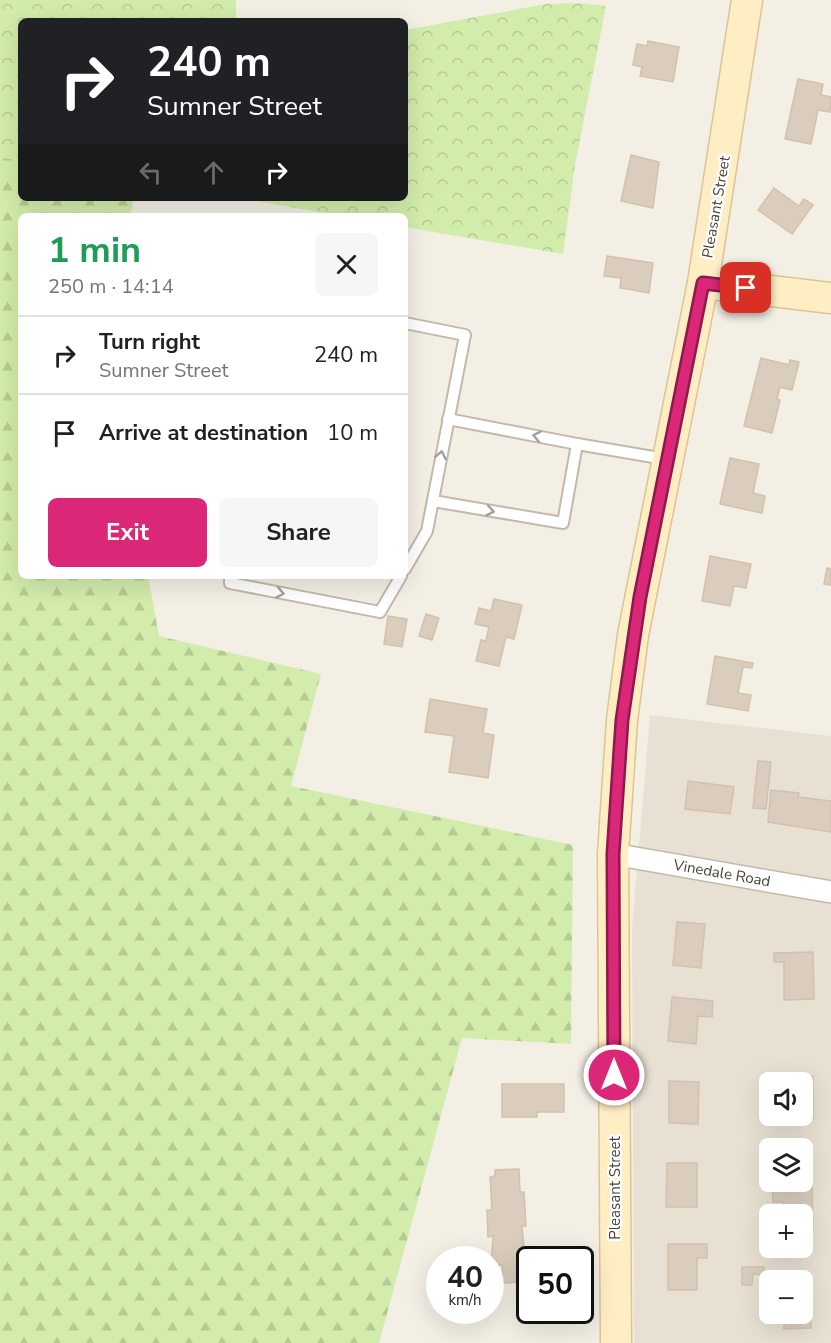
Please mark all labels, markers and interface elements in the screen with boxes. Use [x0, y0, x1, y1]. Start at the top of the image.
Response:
text: 240 m [147, 34, 271, 91]
icon: right [48, 42, 126, 120]
text: Sumner Street [147, 88, 322, 125]
street label: Pleasant Street [697, 154, 735, 260]
icon: left [134, 156, 167, 189]
icon: ahead [197, 156, 230, 189]
icon: right [260, 156, 293, 189]
text: 1 min [48, 226, 141, 275]
button: close [315, 233, 378, 296]
pin [720, 262, 771, 313]
icon: arrive [729, 271, 762, 304]
text: 250 m · 14:14 [48, 273, 174, 300]
text: Turn right [99, 327, 200, 357]
icon: right [48, 339, 81, 372]
text: 240 m [314, 340, 378, 370]
text: Sumner Street [99, 357, 229, 384]
icon: arrive [48, 417, 81, 450]
text: Arrive at destination [99, 418, 308, 448]
text: 10 m [327, 418, 378, 448]
one-way arrow [532, 430, 542, 443]
one-way arrow [434, 450, 447, 460]
button: Exit [48, 498, 207, 567]
button: Share [219, 498, 378, 567]
one-way arrow [485, 504, 495, 517]
one-way arrow [275, 586, 285, 599]
street label: Vinedale Road [671, 854, 772, 891]
position arrow [582, 1043, 646, 1107]
map controls [759, 1072, 813, 1324]
button: sound [759, 1072, 813, 1126]
street label: Pleasant Street [605, 1136, 625, 1240]
button: layers [759, 1138, 813, 1192]
button: + [759, 1204, 813, 1258]
speed limit sign: 50 [516, 1246, 594, 1324]
text: 40 [447, 1257, 483, 1298]
button: − [759, 1270, 813, 1324]
text: km/h [448, 1290, 482, 1310]

